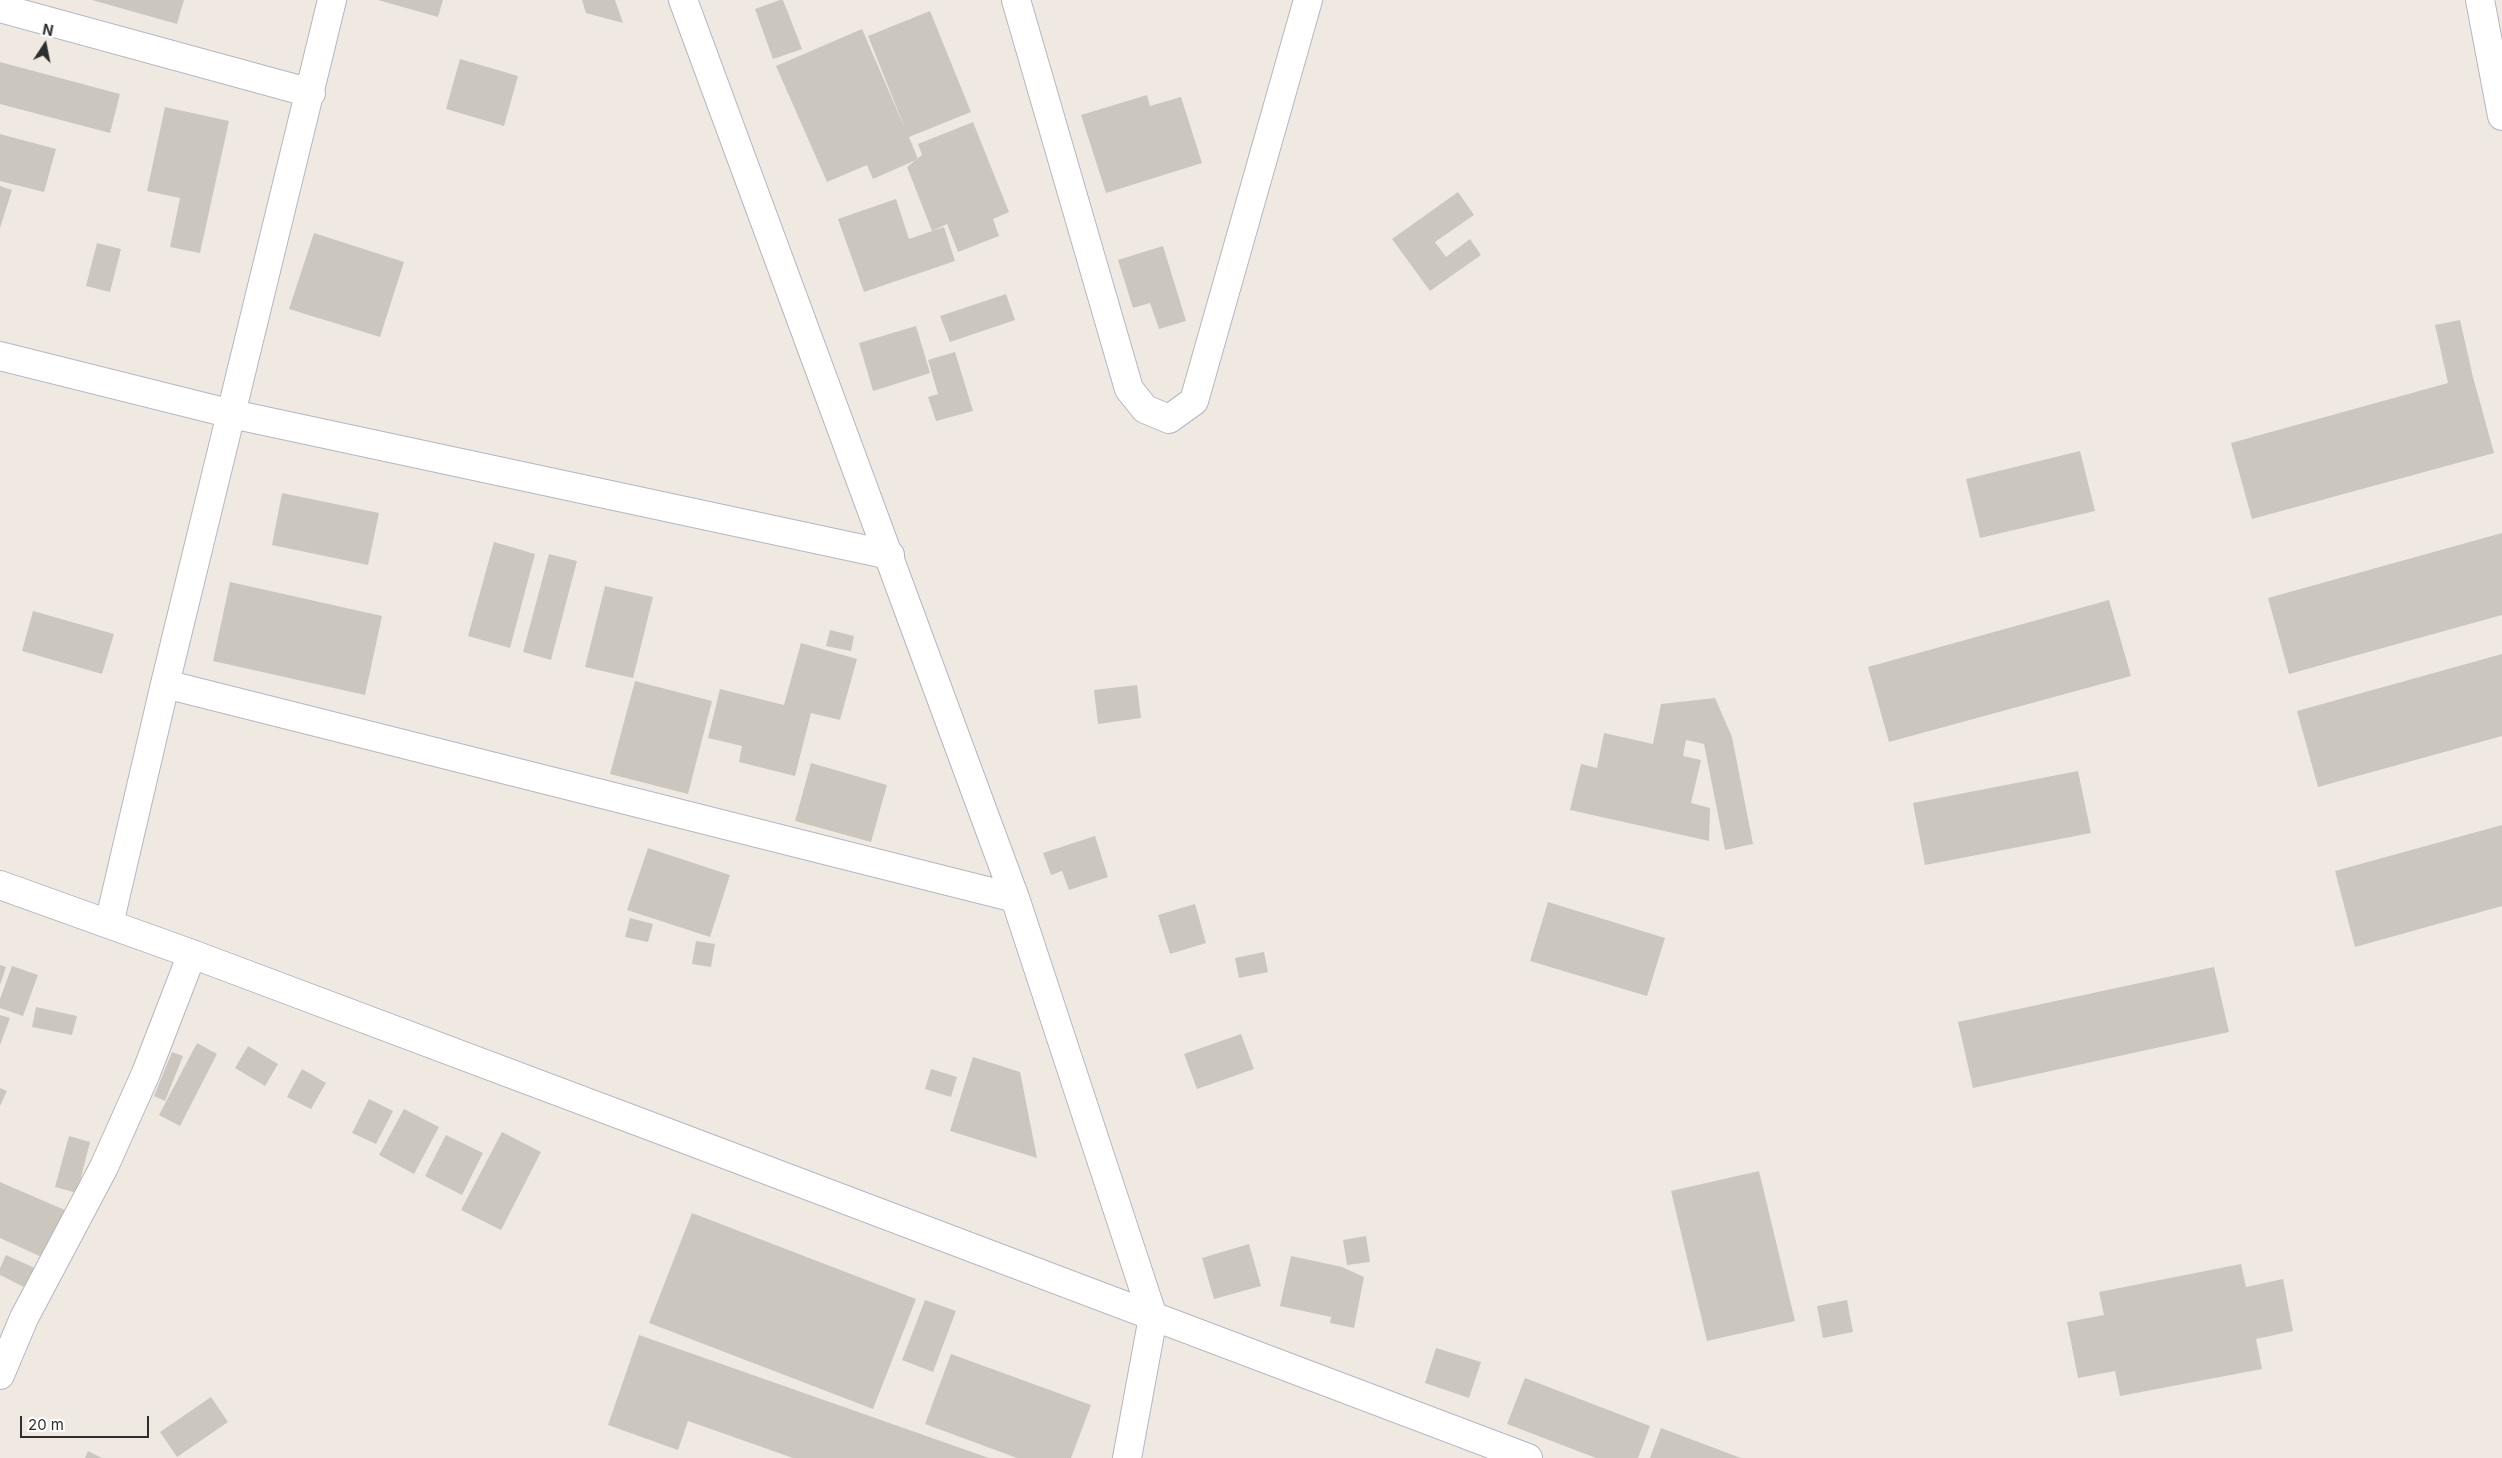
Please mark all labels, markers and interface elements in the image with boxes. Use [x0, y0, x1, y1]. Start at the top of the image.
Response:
north arrow [20, 20, 70, 70]
text: N [41, 20, 55, 39]
scale bar [22, 1406, 151, 1438]
text: 20 m [28, 1415, 64, 1434]

